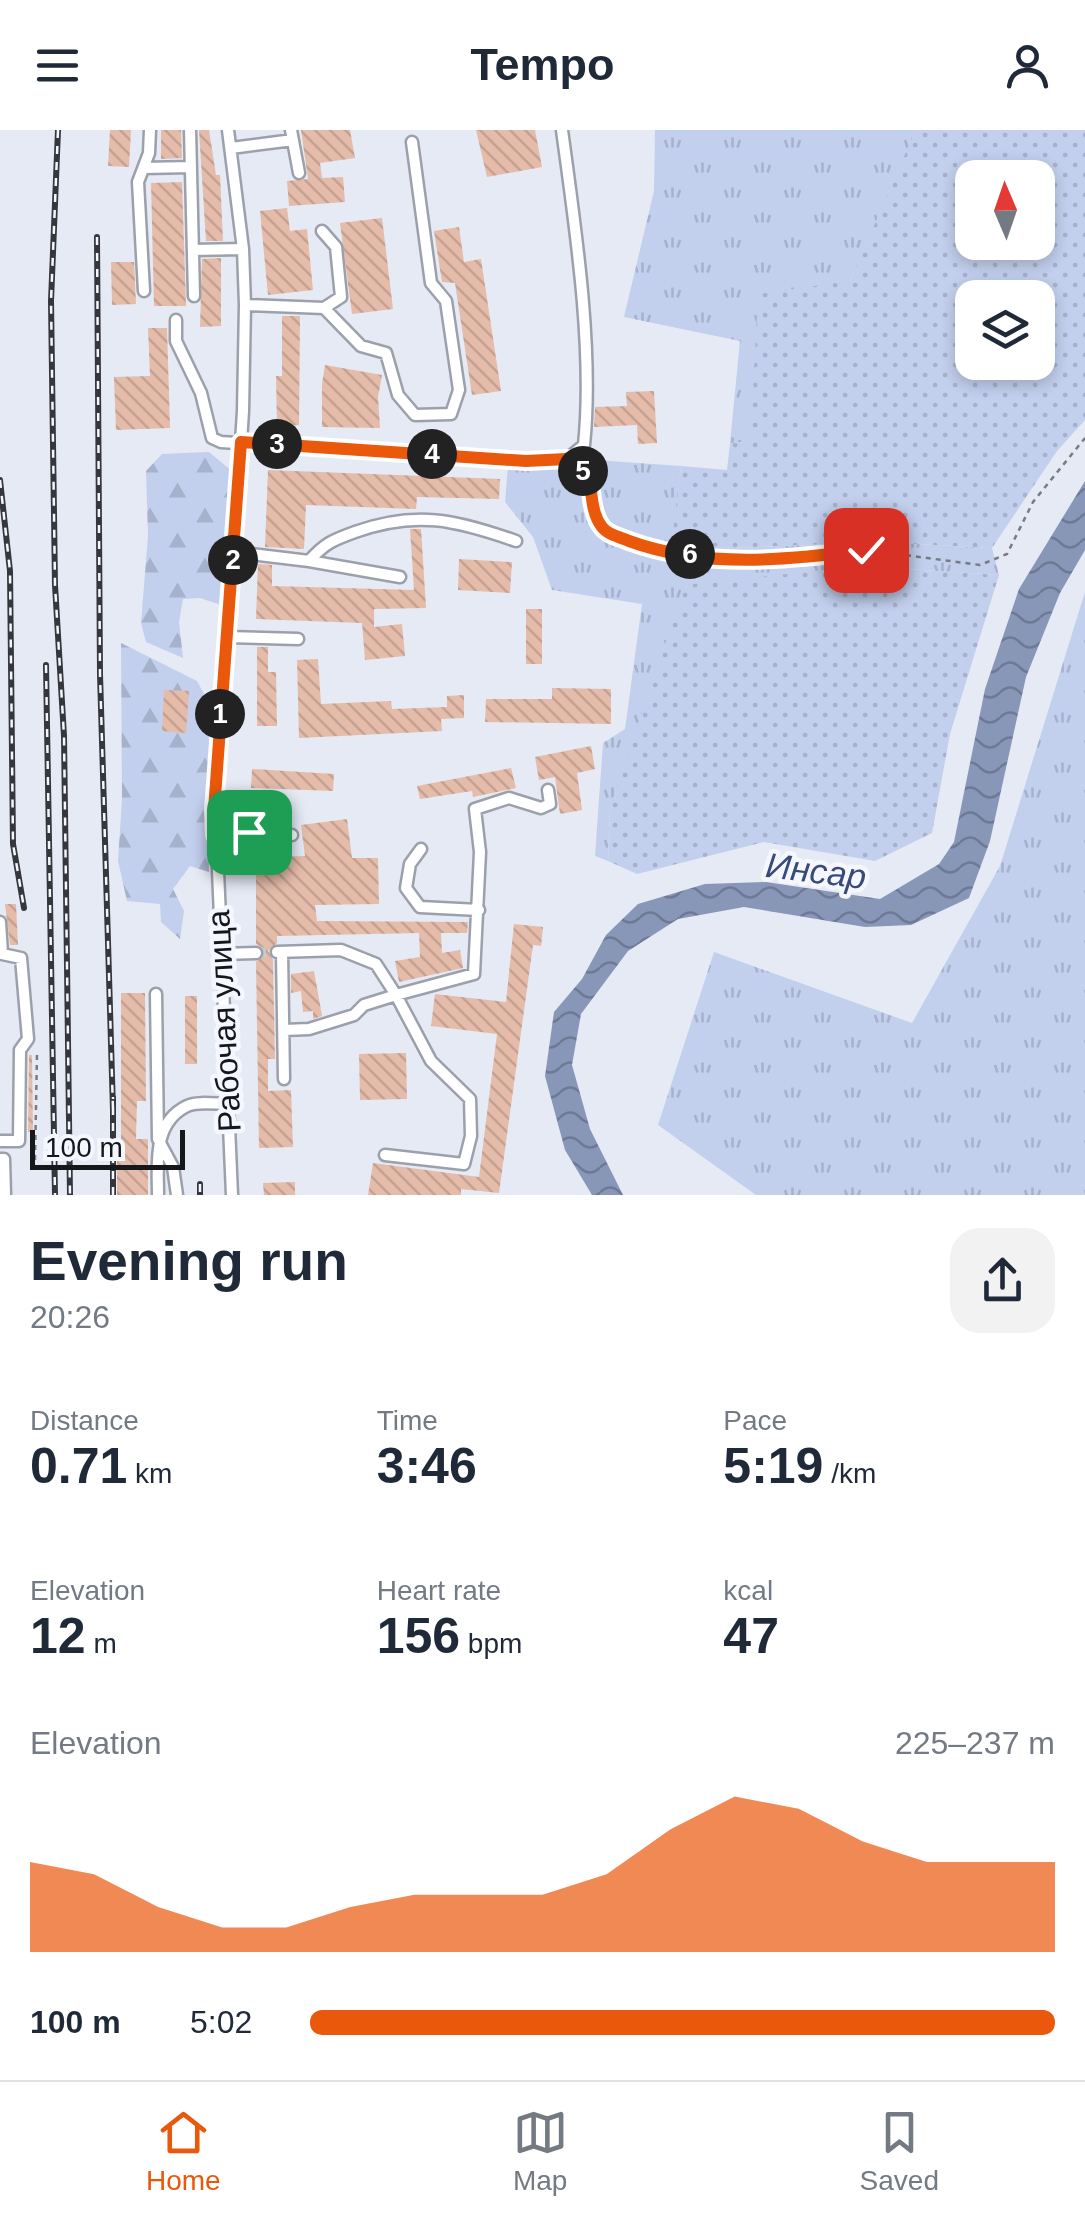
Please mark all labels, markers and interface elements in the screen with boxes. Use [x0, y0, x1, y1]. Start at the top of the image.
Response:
icon: menu [30, 38, 85, 93]
icon: person [1000, 38, 1055, 93]
text: Tempo [470, 39, 615, 90]
north arrow [955, 160, 1055, 260]
map controls [955, 160, 1055, 380]
button: layers [955, 280, 1055, 380]
pin: 3 [252, 419, 302, 469]
text: 3 [269, 428, 285, 459]
pin: 4 [407, 429, 457, 479]
text: 4 [424, 438, 440, 469]
pin: 5 [558, 446, 608, 496]
text: 5 [575, 455, 591, 486]
pin [824, 508, 909, 593]
icon: check [839, 523, 894, 578]
pin: 6 [665, 529, 715, 579]
pin: 2 [208, 535, 258, 585]
text: 6 [682, 538, 698, 569]
text: 2 [225, 544, 241, 575]
pin: 1 [195, 689, 245, 739]
text: 1 [212, 698, 228, 729]
pin [207, 790, 292, 875]
icon: arrive [222, 805, 277, 860]
water label: Инсар [764, 845, 868, 896]
street label: Рабочая улица [200, 909, 248, 1133]
scale bar [30, 1125, 185, 1170]
text: 100 m [45, 1132, 123, 1163]
button: share [950, 1228, 1055, 1333]
text: Evening run [30, 1230, 348, 1292]
text: 20:26 [30, 1299, 110, 1335]
text: Distance [30, 1405, 139, 1436]
text: Time [377, 1405, 438, 1436]
text: Pace [723, 1405, 787, 1436]
text: 0.71 [30, 1438, 127, 1494]
text: 3:46 [377, 1438, 477, 1494]
text: 5:19 [723, 1438, 823, 1494]
text: km [127, 1458, 172, 1489]
text: /km [823, 1458, 876, 1489]
text: Elevation [30, 1575, 145, 1606]
text: Heart rate [377, 1575, 501, 1606]
text: kcal [723, 1575, 773, 1606]
text: 12 [30, 1608, 86, 1664]
text: 156 [377, 1608, 460, 1664]
text: 47 [723, 1608, 779, 1664]
text: m [86, 1628, 117, 1659]
text: bpm [460, 1628, 522, 1659]
text: Elevation [30, 1725, 162, 1761]
text: 225–237 m [895, 1725, 1055, 1761]
text: 100 m [30, 2004, 121, 2040]
text: 5:02 [190, 2004, 252, 2040]
tab: Home [146, 2105, 221, 2197]
tab: Map [513, 2105, 568, 2197]
tab: Saved [860, 2105, 939, 2197]

